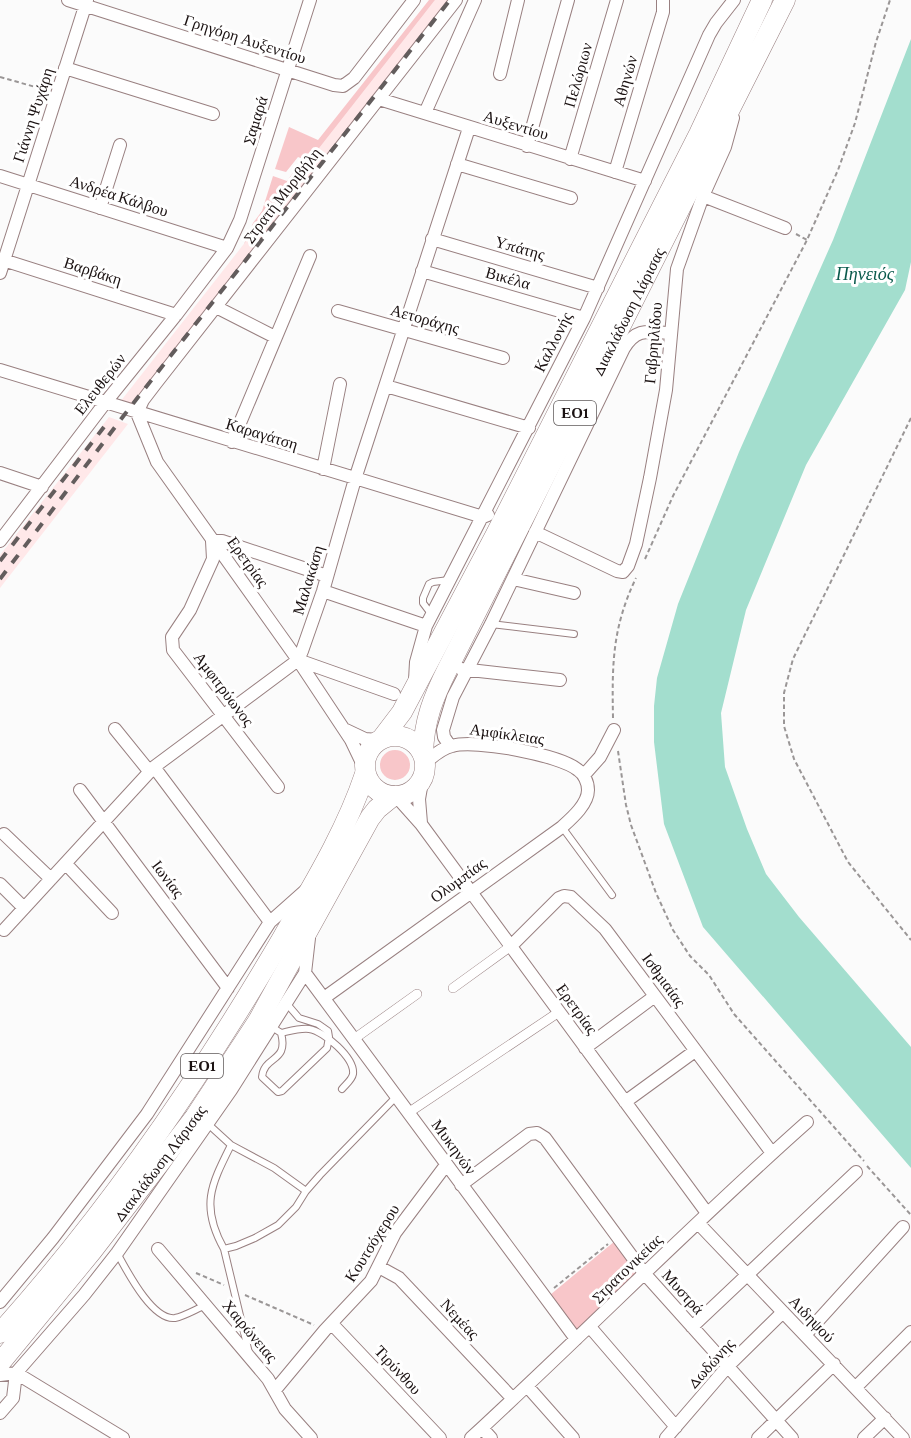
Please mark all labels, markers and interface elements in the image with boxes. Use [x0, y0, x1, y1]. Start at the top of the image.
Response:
street label: Γρηγόρη Αυξεντίου [182, 11, 308, 68]
street label: Πελώριων [561, 41, 596, 110]
street label: Αθηνών [610, 53, 641, 109]
street label: Γιάννη Ψυχάρη [10, 66, 57, 165]
street label: Σαμαρά [239, 93, 272, 146]
street label: Αυξεντίου [481, 107, 551, 143]
street label: Στρατή Μυριβήλη [240, 144, 325, 246]
street label: Ανδρέα Κάλβου [67, 172, 170, 221]
street label: Υπάτης [493, 233, 548, 264]
street label: Διακλάδωση Λάρισας [589, 244, 668, 378]
street label: Βαρβάκη [62, 254, 124, 289]
street label: Βικέλα [484, 264, 533, 293]
water label: Πηνειός [835, 264, 895, 284]
street label: Αετοράχης [388, 301, 462, 338]
street label: Γαβρηιλίδου [641, 301, 666, 385]
street label: Καλλoνής [531, 309, 576, 375]
street label: Ελευθερών [71, 350, 130, 418]
road number: ΕΟ1 [554, 401, 596, 425]
street label: Καραγάτση [224, 415, 300, 454]
street label: Ερετρίας [223, 534, 272, 592]
street label: Μαλακάση [289, 543, 328, 617]
street label: Αμφιτρύωνος [190, 649, 258, 730]
street label: Αμφίκλειας [468, 720, 546, 749]
street label: Ολυμπίας [427, 854, 490, 907]
street label: Ιωνίας [149, 857, 188, 901]
street label: Ισθμιαίας [638, 950, 689, 1011]
street label: Ερετρίας [552, 981, 601, 1039]
road number: ΕΟ1 [181, 1054, 223, 1078]
street label: Διακλάδωση Λάρισας [110, 1101, 209, 1224]
street label: Μυκηνών [428, 1116, 480, 1178]
street label: Κουτσόχερου [341, 1201, 403, 1285]
street label: Στρατονικείας [589, 1230, 667, 1306]
street label: Μυστρά [658, 1266, 708, 1319]
street label: Αιδηψού [785, 1292, 838, 1346]
street label: Νεμέας [437, 1296, 483, 1344]
street label: Χαιρώνειας [218, 1297, 281, 1367]
street label: Δωδώνης [684, 1334, 739, 1392]
street label: Τιρύνθου [371, 1342, 425, 1399]

